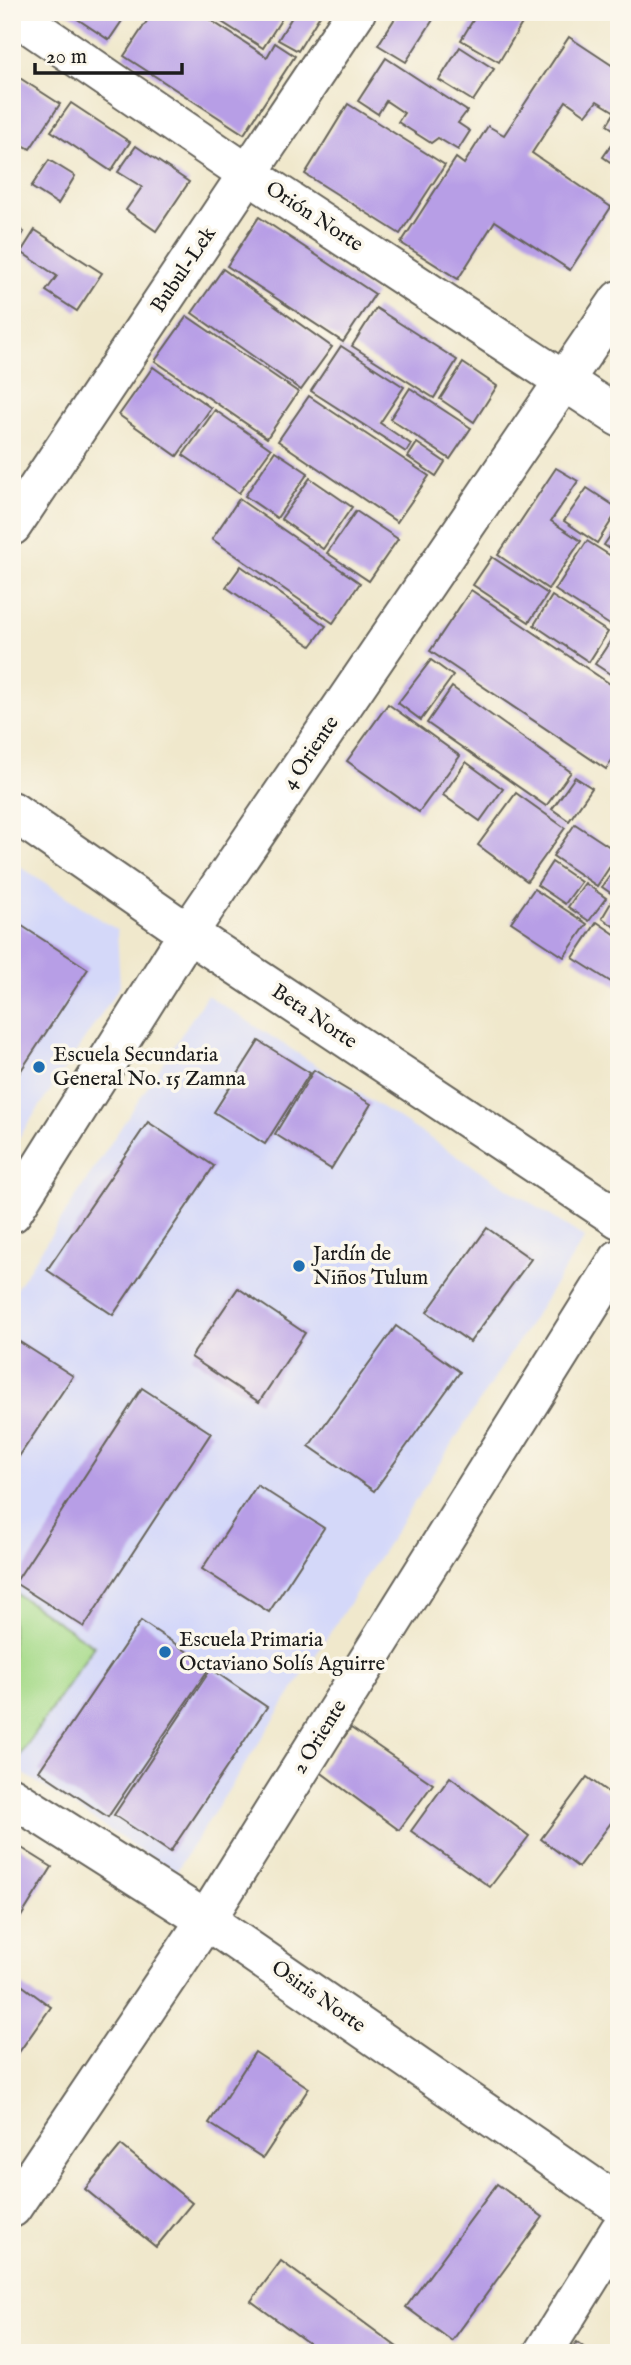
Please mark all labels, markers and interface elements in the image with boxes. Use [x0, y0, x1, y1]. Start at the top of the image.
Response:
scale bar [35, 32, 182, 76]
text: 20 m [46, 44, 87, 71]
street label: Orión Norte [260, 175, 368, 259]
street label: Bubul-Lek [145, 221, 223, 318]
street label: 4 Oriente [277, 711, 346, 795]
street label: Beta Norte [266, 978, 362, 1056]
place label: Escuela Secundaria General No. 15 Zamna [53, 1042, 246, 1093]
marker: Escuela Secundaria General No. 15 Zamna [31, 1059, 47, 1075]
place label: Jardín de Niños Tulum [311, 1241, 428, 1292]
marker: Jardín de Niños Tulum [291, 1258, 307, 1274]
place label: Escuela Primaria Octaviano Solís Aguirre [179, 1627, 385, 1678]
marker: Escuela Primaria Octaviano Solís Aguirre [157, 1644, 173, 1660]
street label: 2 Oriente [287, 1694, 354, 1779]
street label: Osiris Norte [266, 1955, 371, 2040]

